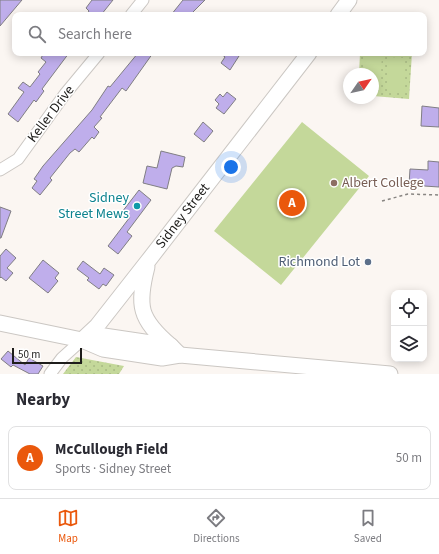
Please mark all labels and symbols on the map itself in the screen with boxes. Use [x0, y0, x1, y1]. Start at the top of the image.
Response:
north arrow [343, 68, 379, 104]
street label: Keller Drive [23, 81, 79, 147]
your location [221, 157, 241, 177]
place label: Albert College [342, 173, 424, 193]
marker: Albert College [329, 178, 339, 188]
street label: Sidney Street [151, 179, 215, 253]
place label: Sidney Street Mews [58, 188, 129, 224]
pin: A [279, 188, 305, 218]
marker: Sidney Street Mews [132, 201, 142, 211]
place label: Richmond Lot [278, 252, 360, 272]
marker: Richmond Lot [363, 257, 373, 267]
scale bar [12, 346, 82, 365]

